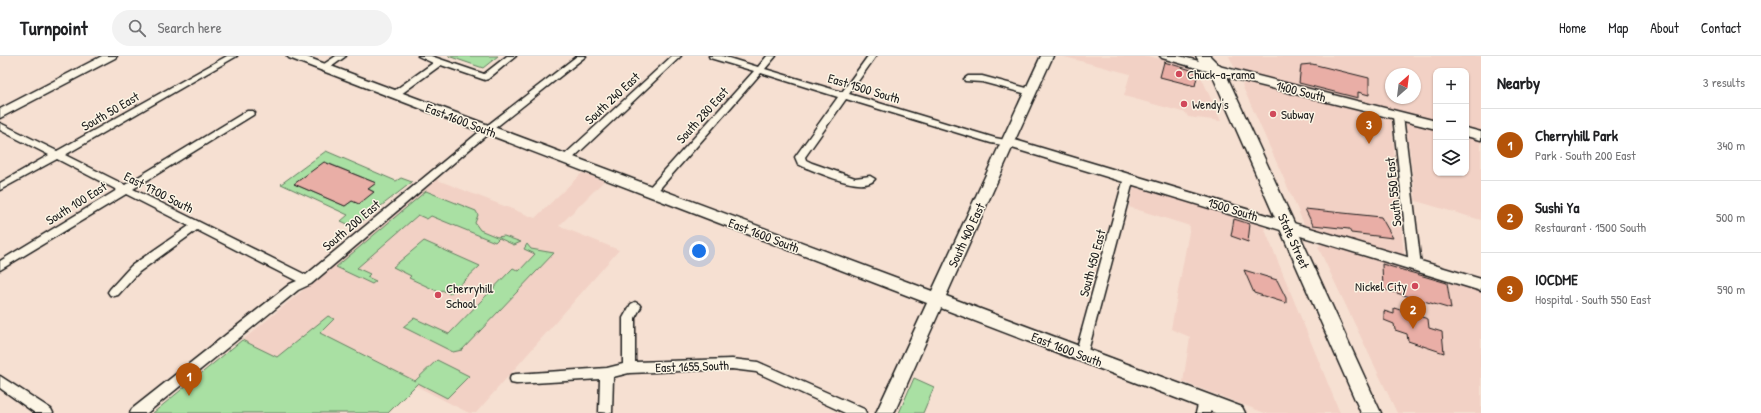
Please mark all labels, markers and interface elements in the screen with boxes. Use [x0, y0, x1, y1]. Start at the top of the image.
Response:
search box [112, 10, 392, 46]
text: Turnpoint [20, 15, 88, 41]
icon: search [126, 17, 148, 39]
text: Search here [158, 17, 222, 38]
text: Home [1559, 18, 1586, 37]
text: Map [1608, 18, 1628, 37]
text: About [1650, 18, 1679, 37]
text: Contact [1701, 18, 1741, 37]
place label: Chuck-a-rama [1187, 65, 1255, 83]
street label: South 240 East [580, 67, 644, 128]
north arrow [1385, 68, 1421, 104]
map controls [1433, 68, 1469, 176]
button: + [1433, 68, 1469, 104]
street label: East 1500 South [826, 69, 903, 108]
marker: Chuck-a-rama [1174, 69, 1184, 79]
text: Nearby [1497, 71, 1540, 94]
text: 3 results [1703, 73, 1745, 91]
street label: 1400 South [1274, 76, 1328, 106]
street label: South 280 East [672, 83, 733, 147]
street label: South 50 East [78, 87, 143, 135]
place label: Wendy's [1192, 95, 1229, 113]
street label: East 1600 South [423, 98, 499, 142]
marker: Wendy's [1179, 99, 1189, 109]
button: − [1433, 104, 1469, 140]
place label: Subway [1281, 105, 1315, 123]
marker: Subway [1268, 109, 1278, 119]
pin: 3 [1356, 111, 1382, 144]
text: Cherryhill Park [1535, 125, 1618, 146]
text: 1 [1508, 136, 1512, 154]
text: 340 m [1717, 136, 1745, 154]
button: layers [1433, 140, 1469, 176]
text: Park · South 200 East [1535, 146, 1636, 164]
street label: South 550 East [1380, 156, 1406, 227]
street label: East 1700 South [121, 167, 197, 217]
street label: South 100 East [42, 177, 110, 229]
street label: 1500 South [1206, 193, 1261, 225]
street label: South 200 East [318, 195, 384, 255]
text: Sushi Ya [1535, 197, 1579, 218]
street label: South 400 East [943, 199, 989, 270]
text: 2 [1507, 208, 1513, 226]
text: 500 m [1716, 208, 1745, 226]
street label: State Street [1274, 211, 1314, 272]
street label: East 1600 South [726, 213, 802, 257]
text: Restaurant · 1500 South [1535, 218, 1646, 236]
street label: South 450 East [1074, 227, 1110, 299]
your location [689, 241, 709, 261]
text: IOCDME [1535, 269, 1578, 290]
place label: Nickel City [1355, 277, 1407, 295]
place label: Cherryhill School [446, 279, 494, 312]
text: 3 [1507, 280, 1513, 298]
text: 590 m [1717, 280, 1745, 298]
marker: Nickel City [1410, 281, 1420, 291]
marker: Cherryhill School [433, 290, 443, 300]
text: Hospital · South 550 East [1535, 290, 1651, 308]
pin: 2 [1400, 296, 1426, 329]
street label: East 1600 South [1029, 327, 1105, 371]
street label: East 1655 South [655, 356, 730, 376]
pin: 1 [176, 363, 202, 396]

